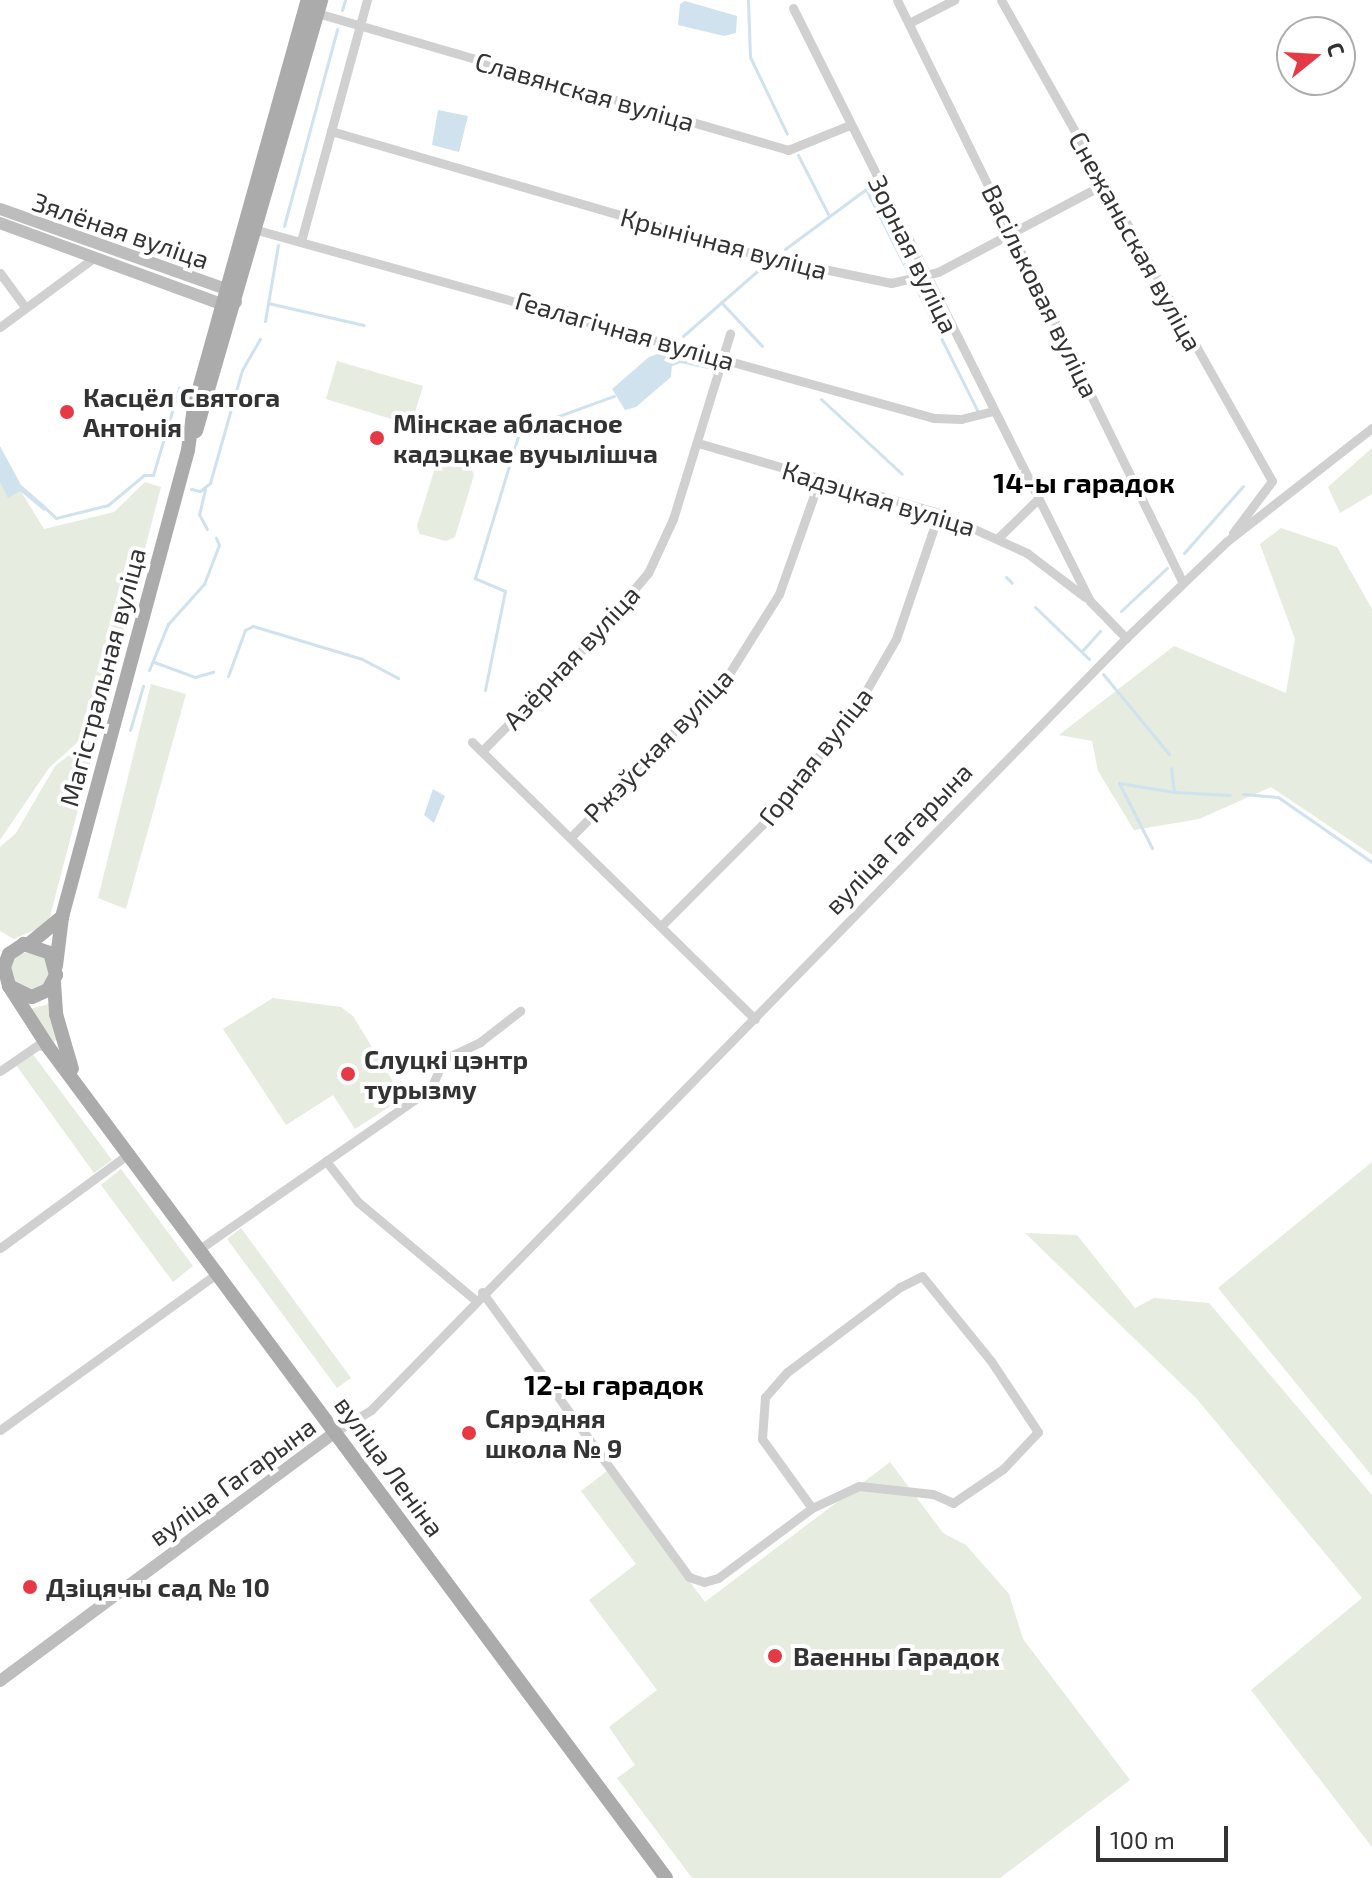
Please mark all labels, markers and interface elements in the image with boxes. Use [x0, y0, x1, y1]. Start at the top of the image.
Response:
north arrow [1276, 16, 1356, 96]
text: С [1323, 39, 1351, 59]
street label: Славянская вуліца [472, 45, 698, 137]
street label: Снежаньская вуліца [1063, 126, 1209, 356]
street label: Зорная вуліца [862, 170, 966, 338]
street label: Васільковая вуліца [976, 179, 1106, 403]
street label: Зялёная вуліца [29, 185, 213, 275]
street label: Крынічная вуліца [617, 200, 831, 286]
street label: Геалагічная вуліца [512, 284, 738, 376]
place label: Касцёл Святога Антонія [83, 381, 280, 442]
marker: Касцёл Святога Антонія [58, 403, 76, 421]
place label: Мінскае абласное кадэцкае вучылішча [393, 407, 658, 468]
marker: Мінскае абласное кадэцкае вучылішча [368, 429, 386, 447]
street label: Кадэцкая вуліца [779, 454, 979, 542]
district label: 14-ы гарадок [993, 465, 1175, 499]
street label: Магістральная вуліца [52, 544, 152, 810]
street label: Азёрная вуліца [496, 578, 646, 736]
street label: Ржэўская вуліца [577, 662, 739, 828]
street label: Горная вуліца [751, 681, 879, 831]
street label: вуліца Гагарына [818, 756, 978, 920]
place label: Слуцкі цэнтр турызму [364, 1043, 528, 1104]
marker: Слуцкі цэнтр турызму [339, 1065, 357, 1083]
district label: 12-ы гарадок [524, 1367, 704, 1401]
street label: вуліца Леніна [329, 1390, 451, 1542]
place label: Сярэдняя школа № 9 [485, 1402, 622, 1464]
street label: вуліца Гагарына [143, 1410, 321, 1552]
marker: Сярэдняя школа № 9 [460, 1424, 478, 1442]
place label: Дзіцячы сад № 10 [46, 1571, 270, 1603]
marker: Дзіцячы сад № 10 [21, 1578, 39, 1596]
place label: Ваенны Гарадок [793, 1640, 1000, 1672]
marker: Ваенны Гарадок [764, 1645, 786, 1667]
scale bar [1100, 1810, 1232, 1860]
text: 100 m [1110, 1825, 1175, 1854]

